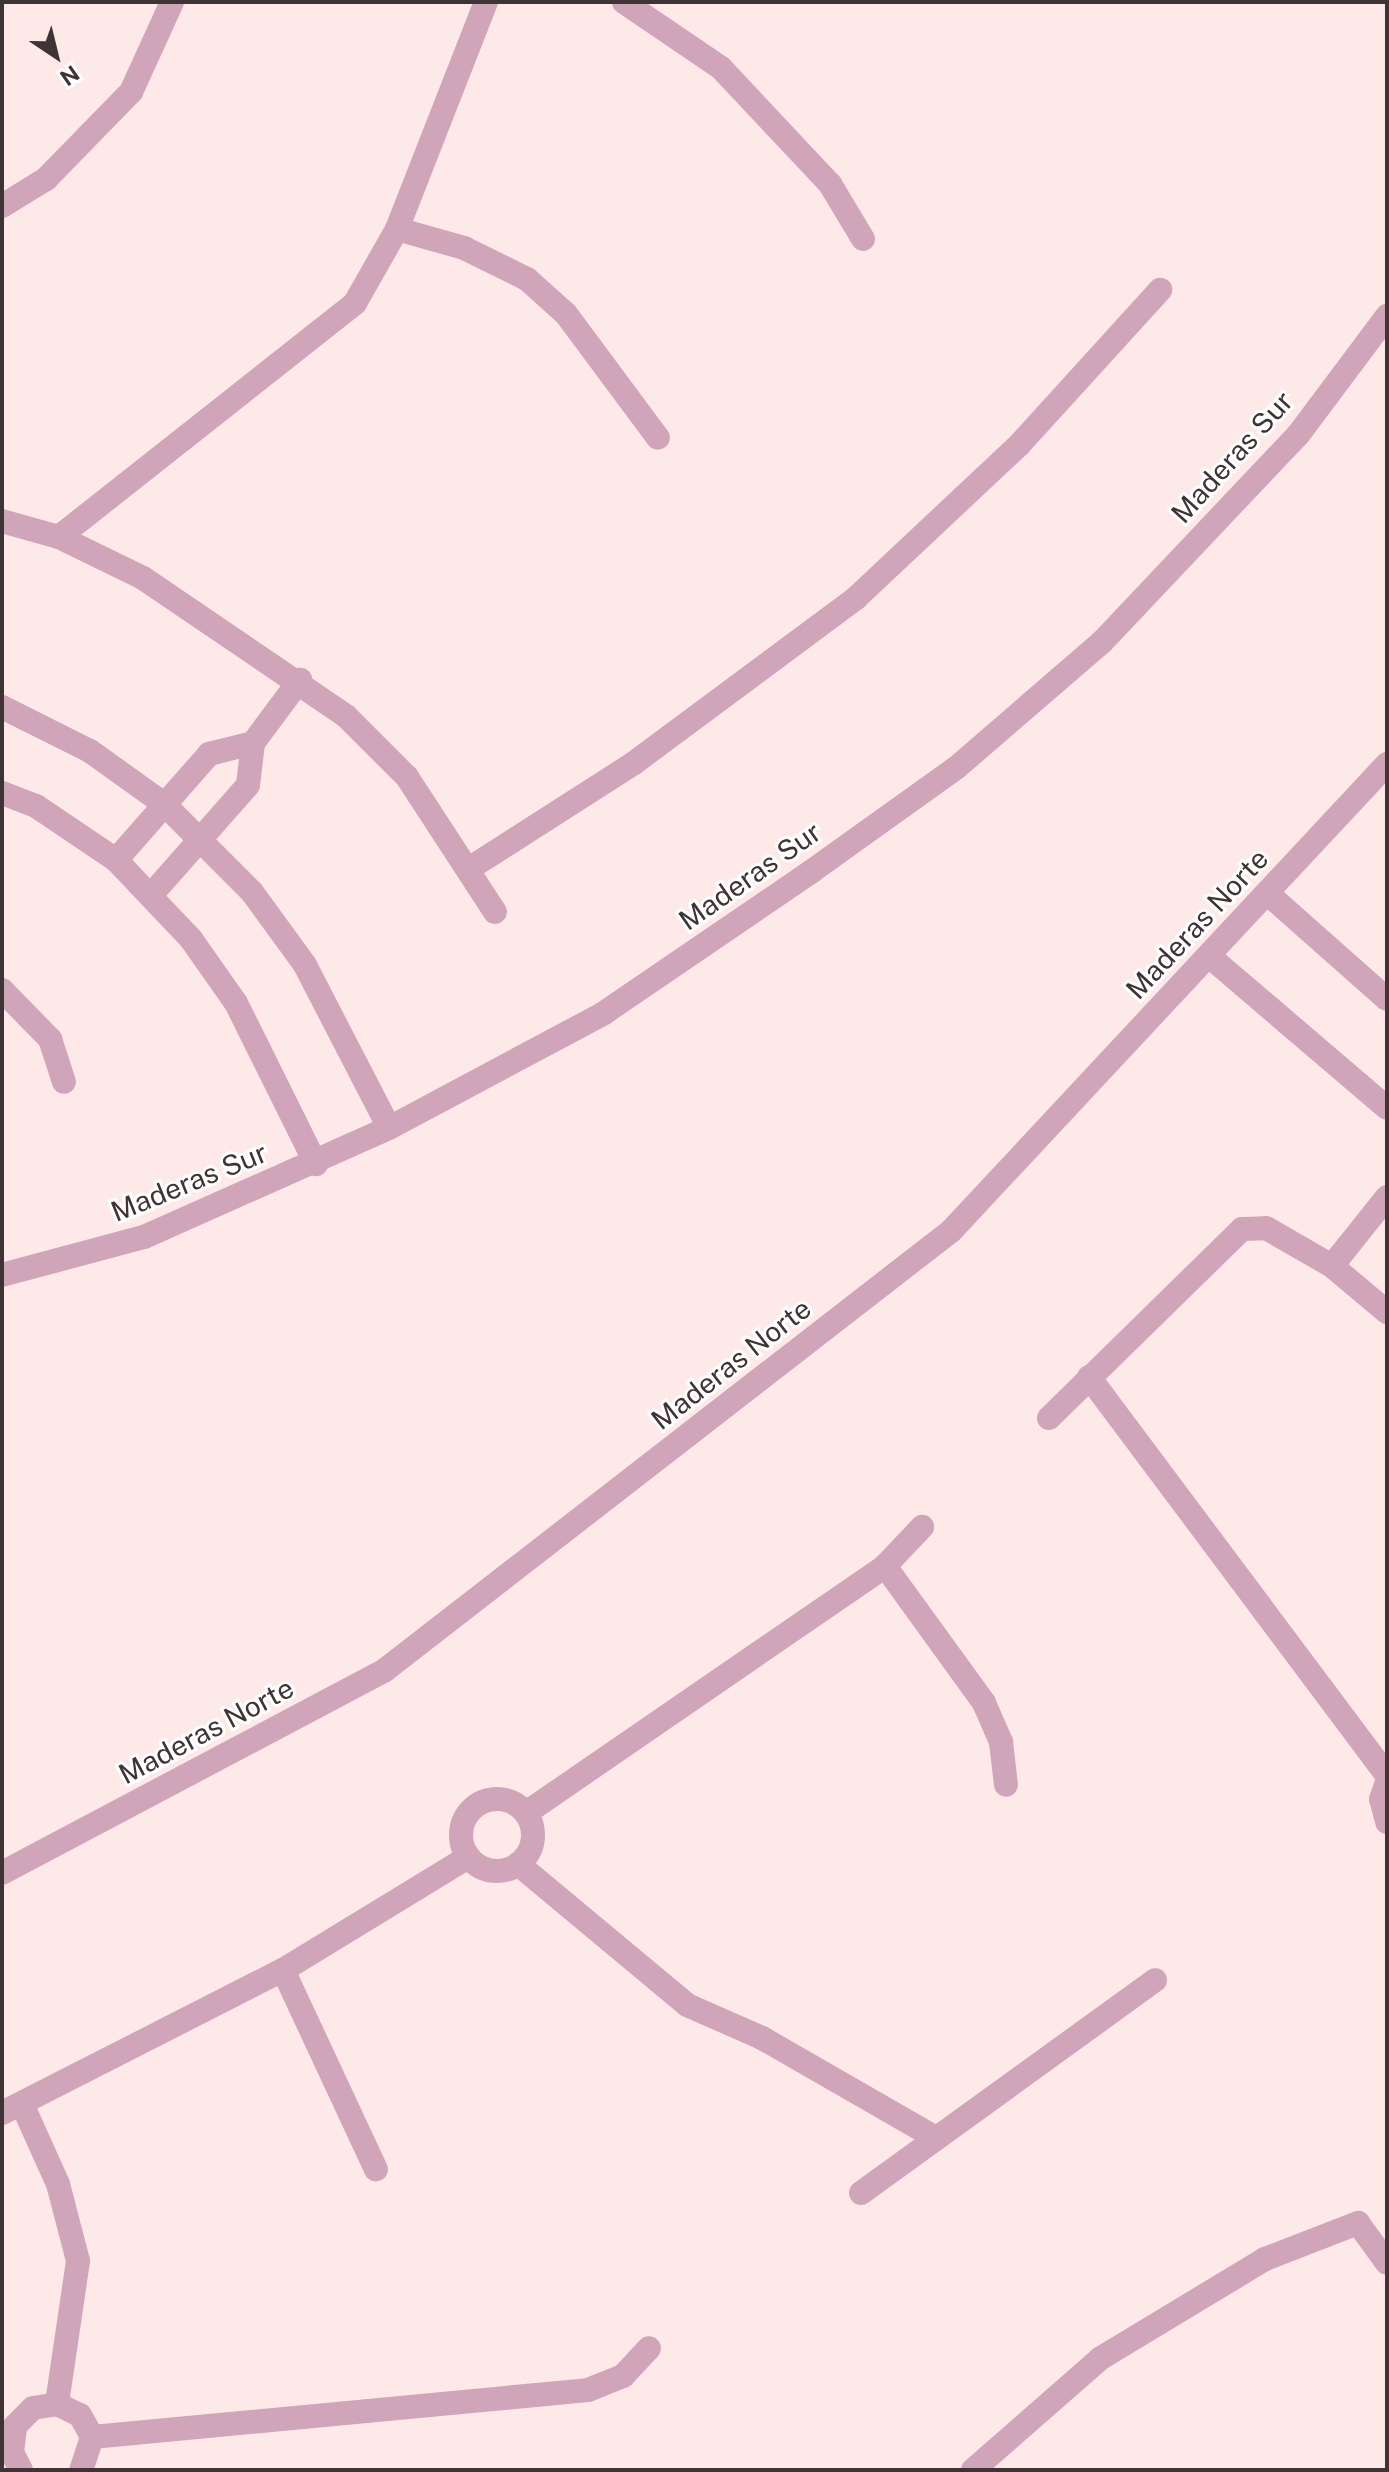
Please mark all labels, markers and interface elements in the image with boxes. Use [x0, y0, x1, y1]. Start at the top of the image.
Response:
north arrow [16, 16, 96, 96]
text: N [55, 60, 84, 91]
street label: Maderas Sur [1164, 384, 1300, 530]
street label: Maderas Sur [673, 815, 827, 937]
street label: Maderas Norte [1119, 842, 1275, 1006]
street label: Maderas Sur [106, 1135, 272, 1229]
street label: Maderas Norte [645, 1291, 817, 1437]
street label: Maderas Norte [113, 1671, 299, 1791]

